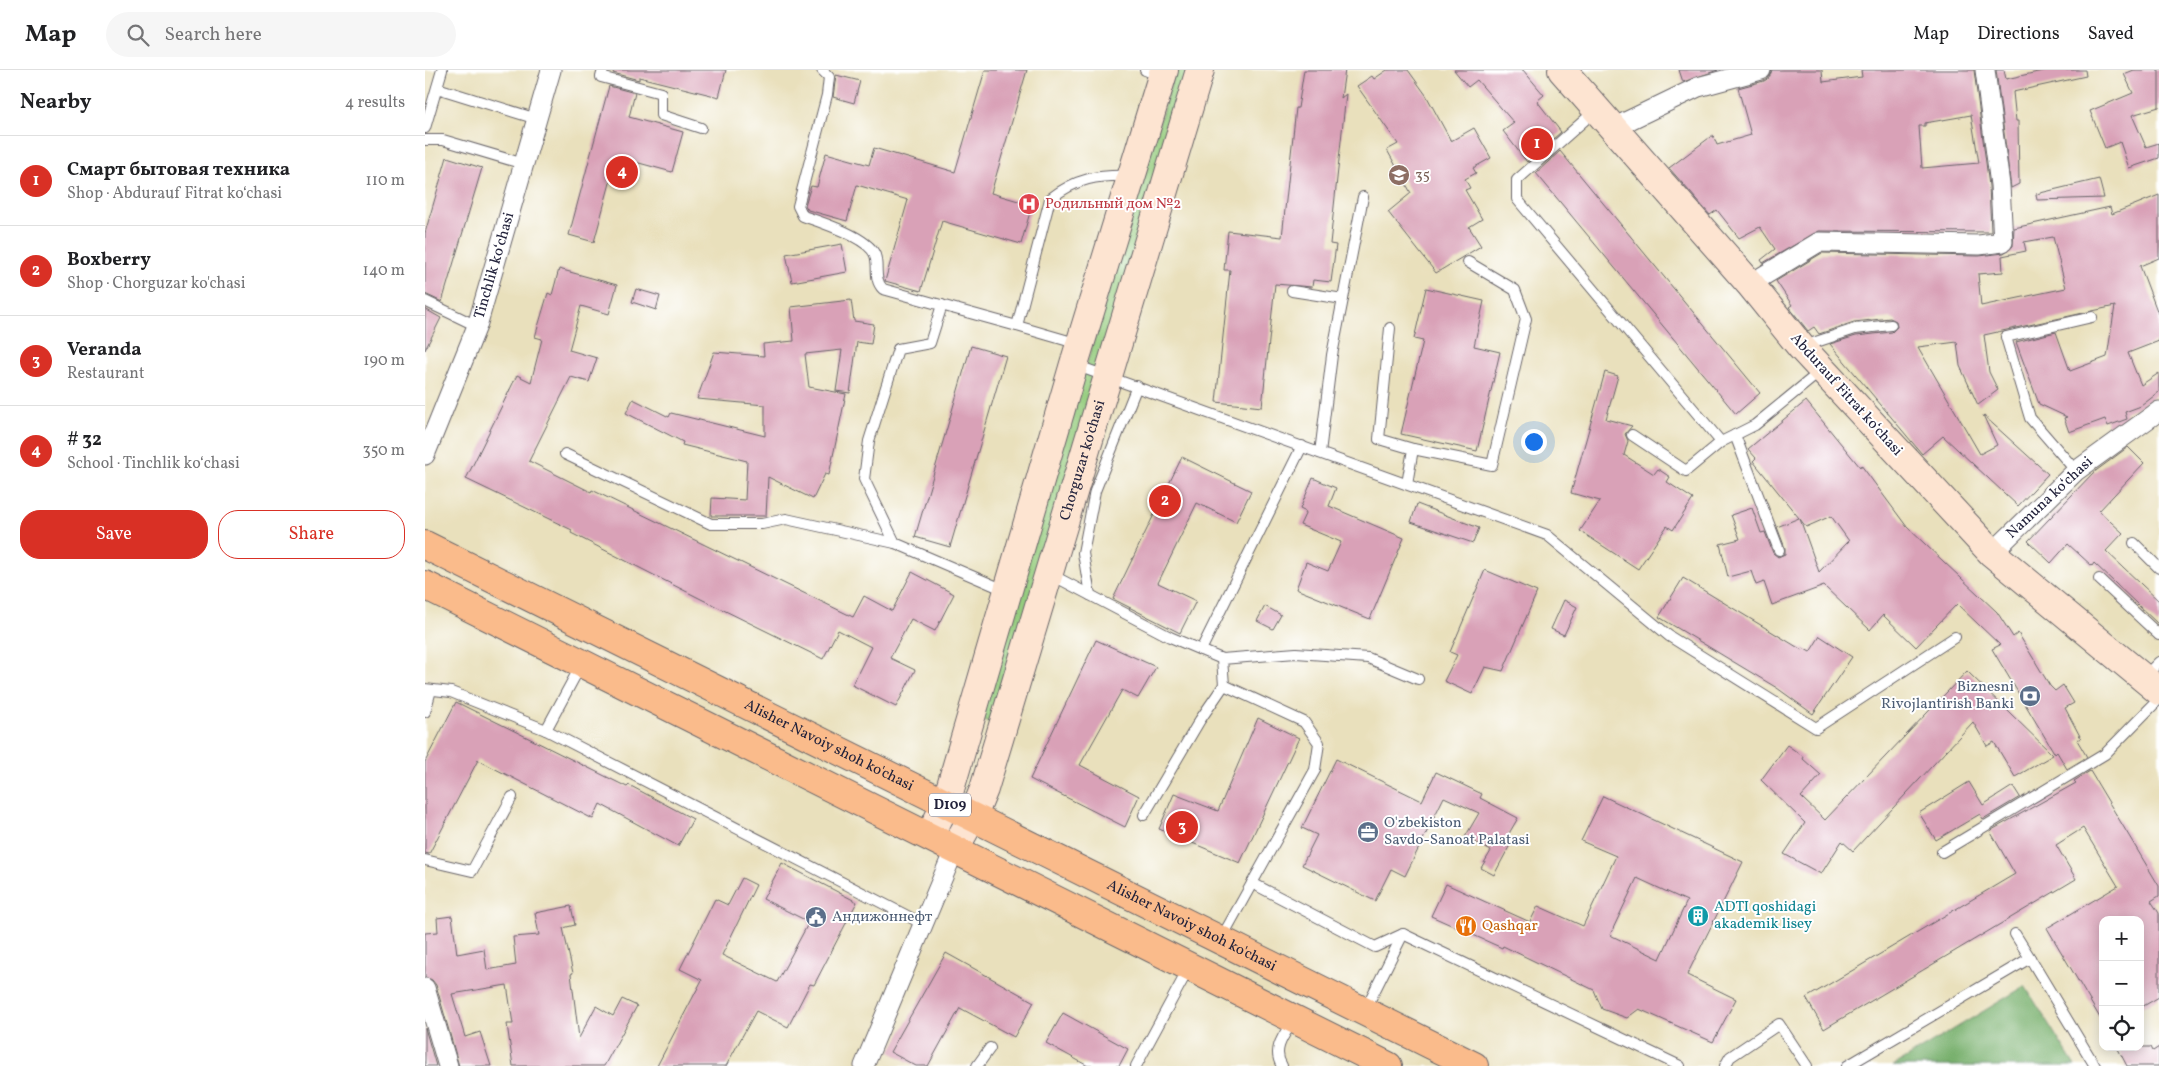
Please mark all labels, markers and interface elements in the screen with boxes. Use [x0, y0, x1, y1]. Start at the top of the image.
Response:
search box [106, 12, 456, 57]
text: Map [25, 18, 76, 52]
icon: search [124, 21, 152, 49]
text: Search here [164, 22, 262, 48]
text: Map [1913, 22, 1949, 47]
text: Directions [1977, 22, 2060, 47]
text: Saved [2088, 22, 2134, 47]
text: Nearby [20, 88, 91, 117]
text: 4 results [345, 92, 405, 114]
pin: 1 [1521, 125, 1553, 163]
pin: 4 [606, 153, 638, 191]
text: Смарт бытовая техника [67, 157, 290, 183]
school or university icon: 35 [1387, 163, 1411, 187]
place label: 35 [1415, 165, 1430, 186]
text: 1 [33, 170, 39, 192]
text: 110 m [366, 170, 405, 192]
text: Shop · Abdurauf Fitrat koʻchasi [67, 183, 282, 205]
hospital icon: Родильный дом №2 [1017, 192, 1041, 216]
place label: Родильный дом №2 [1045, 194, 1181, 215]
street label: Tinchlik kо‘chasi [469, 210, 520, 321]
text: Boxberry [67, 247, 151, 273]
text: 2 [32, 260, 40, 282]
text: 140 m [363, 260, 405, 282]
text: Shop · Chorguzar ko'chasi [67, 273, 246, 295]
street label: Abdurauf Fitrat koʻchasi [1785, 329, 1907, 461]
text: Veranda [67, 337, 142, 363]
text: 3 [32, 350, 40, 372]
text: 190 m [363, 350, 405, 372]
text: Restaurant [67, 363, 145, 385]
street label: Chorguzar ko'chasi [1055, 398, 1111, 523]
text: # 32 [67, 427, 102, 453]
your location [1521, 429, 1547, 455]
text: 4 [31, 440, 41, 462]
text: 350 m [362, 440, 405, 462]
street label: Namuna koʻchasi [2002, 452, 2098, 544]
text: School · Tinchlik kо‘chasi [67, 453, 240, 475]
pin: 2 [1149, 482, 1181, 520]
button: Save [20, 510, 208, 559]
button: Share [218, 510, 405, 559]
place label: Biznesni Rivojlantirish Banki [1881, 677, 2014, 715]
bank icon: Biznesni Rivojlantirish Banki [2018, 684, 2042, 708]
street label: Alisher Navoiy shoh ko'chasi [741, 695, 917, 797]
road number: D109 [929, 794, 971, 816]
pin: 3 [1166, 808, 1198, 846]
place label: O'zbekiston Savdo-Sanoat Palatasi [1384, 813, 1530, 851]
office icon: O'zbekiston Savdo-Sanoat Palatasi [1356, 820, 1380, 844]
street label: Alisher Navoiy shoh ko'chasi [1103, 875, 1280, 977]
place label: ADTI qoshidagi akademik lisey [1714, 897, 1816, 935]
building icon: ADTI qoshidagi akademik lisey [1686, 904, 1710, 928]
public building icon: Андижоннефт [804, 905, 828, 929]
place label: Андижоннефт [832, 907, 933, 928]
restaurant icon: Qashqar [1454, 914, 1478, 938]
place label: Qashqar [1482, 916, 1538, 937]
map controls [2099, 916, 2144, 1051]
button: + [2099, 916, 2144, 961]
button: − [2099, 961, 2144, 1006]
button: locate [2099, 1006, 2144, 1051]

